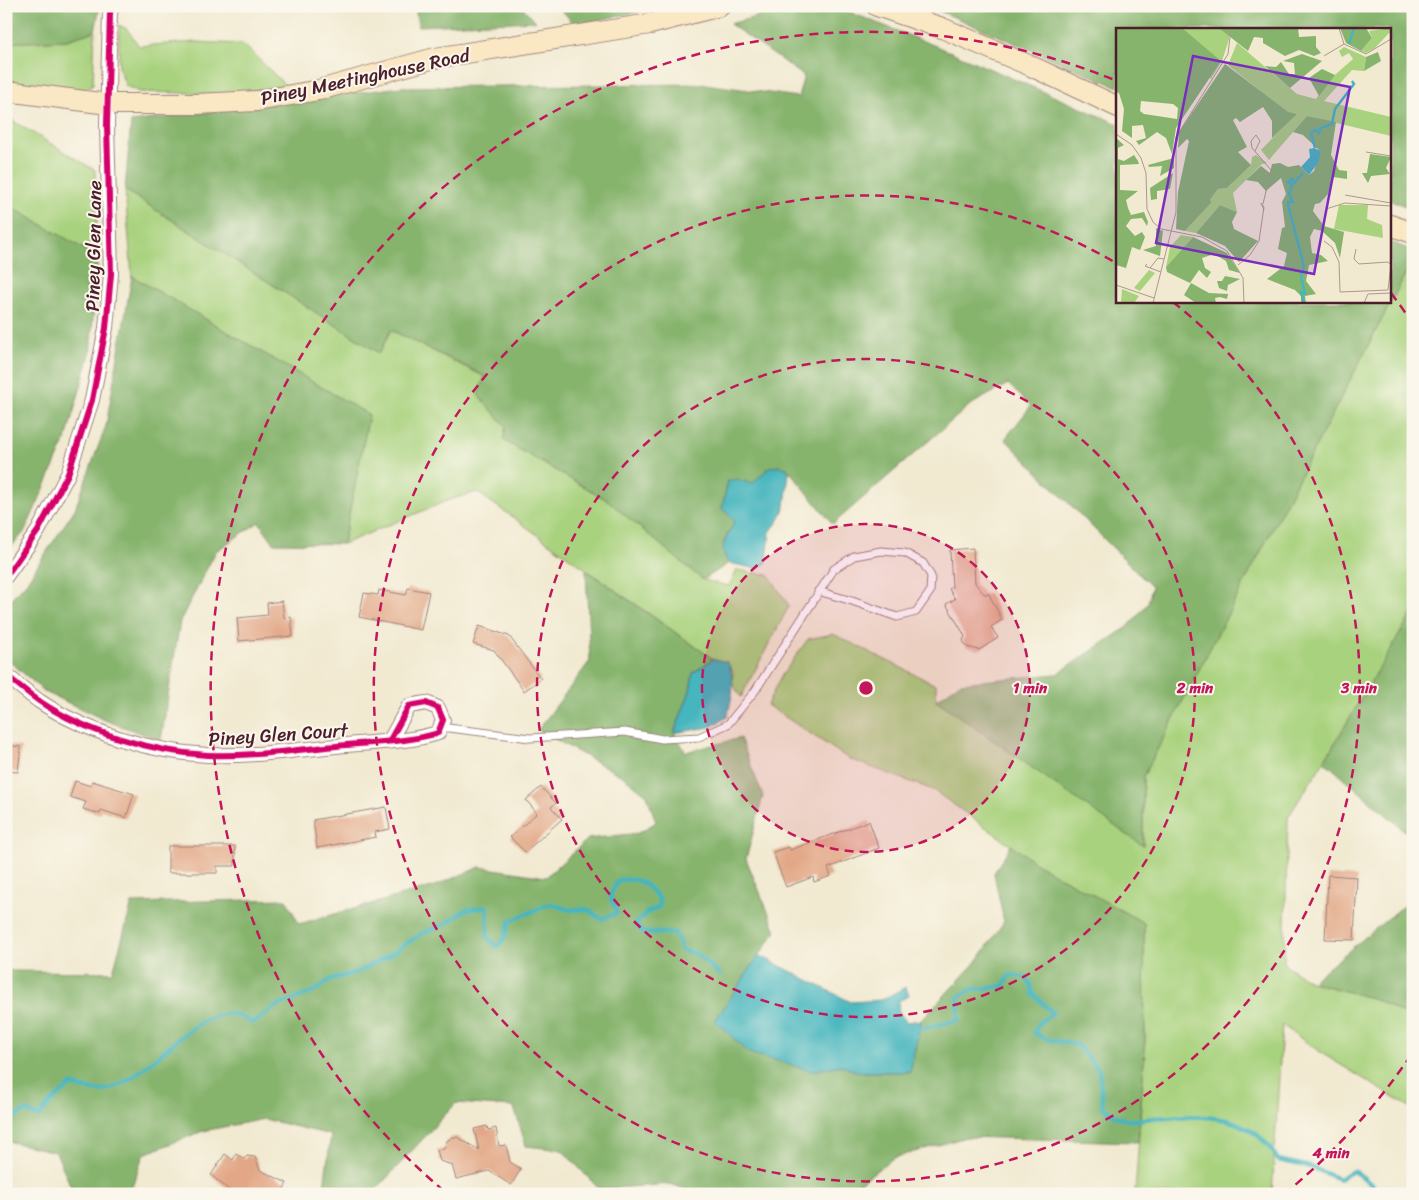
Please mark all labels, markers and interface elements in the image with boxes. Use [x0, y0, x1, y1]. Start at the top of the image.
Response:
inset map [1116, 28, 1392, 302]
street label: Piney Meetinghouse Road [258, 38, 474, 115]
street label: Piney Glen Lane [76, 180, 111, 312]
text: 1 min [1013, 675, 1048, 701]
text: 2 min [1176, 675, 1214, 701]
text: 3 min [1340, 675, 1378, 701]
centre of rings [857, 679, 875, 697]
street label: Piney Glen Court [207, 713, 350, 756]
text: 4 min [1311, 1140, 1350, 1166]

